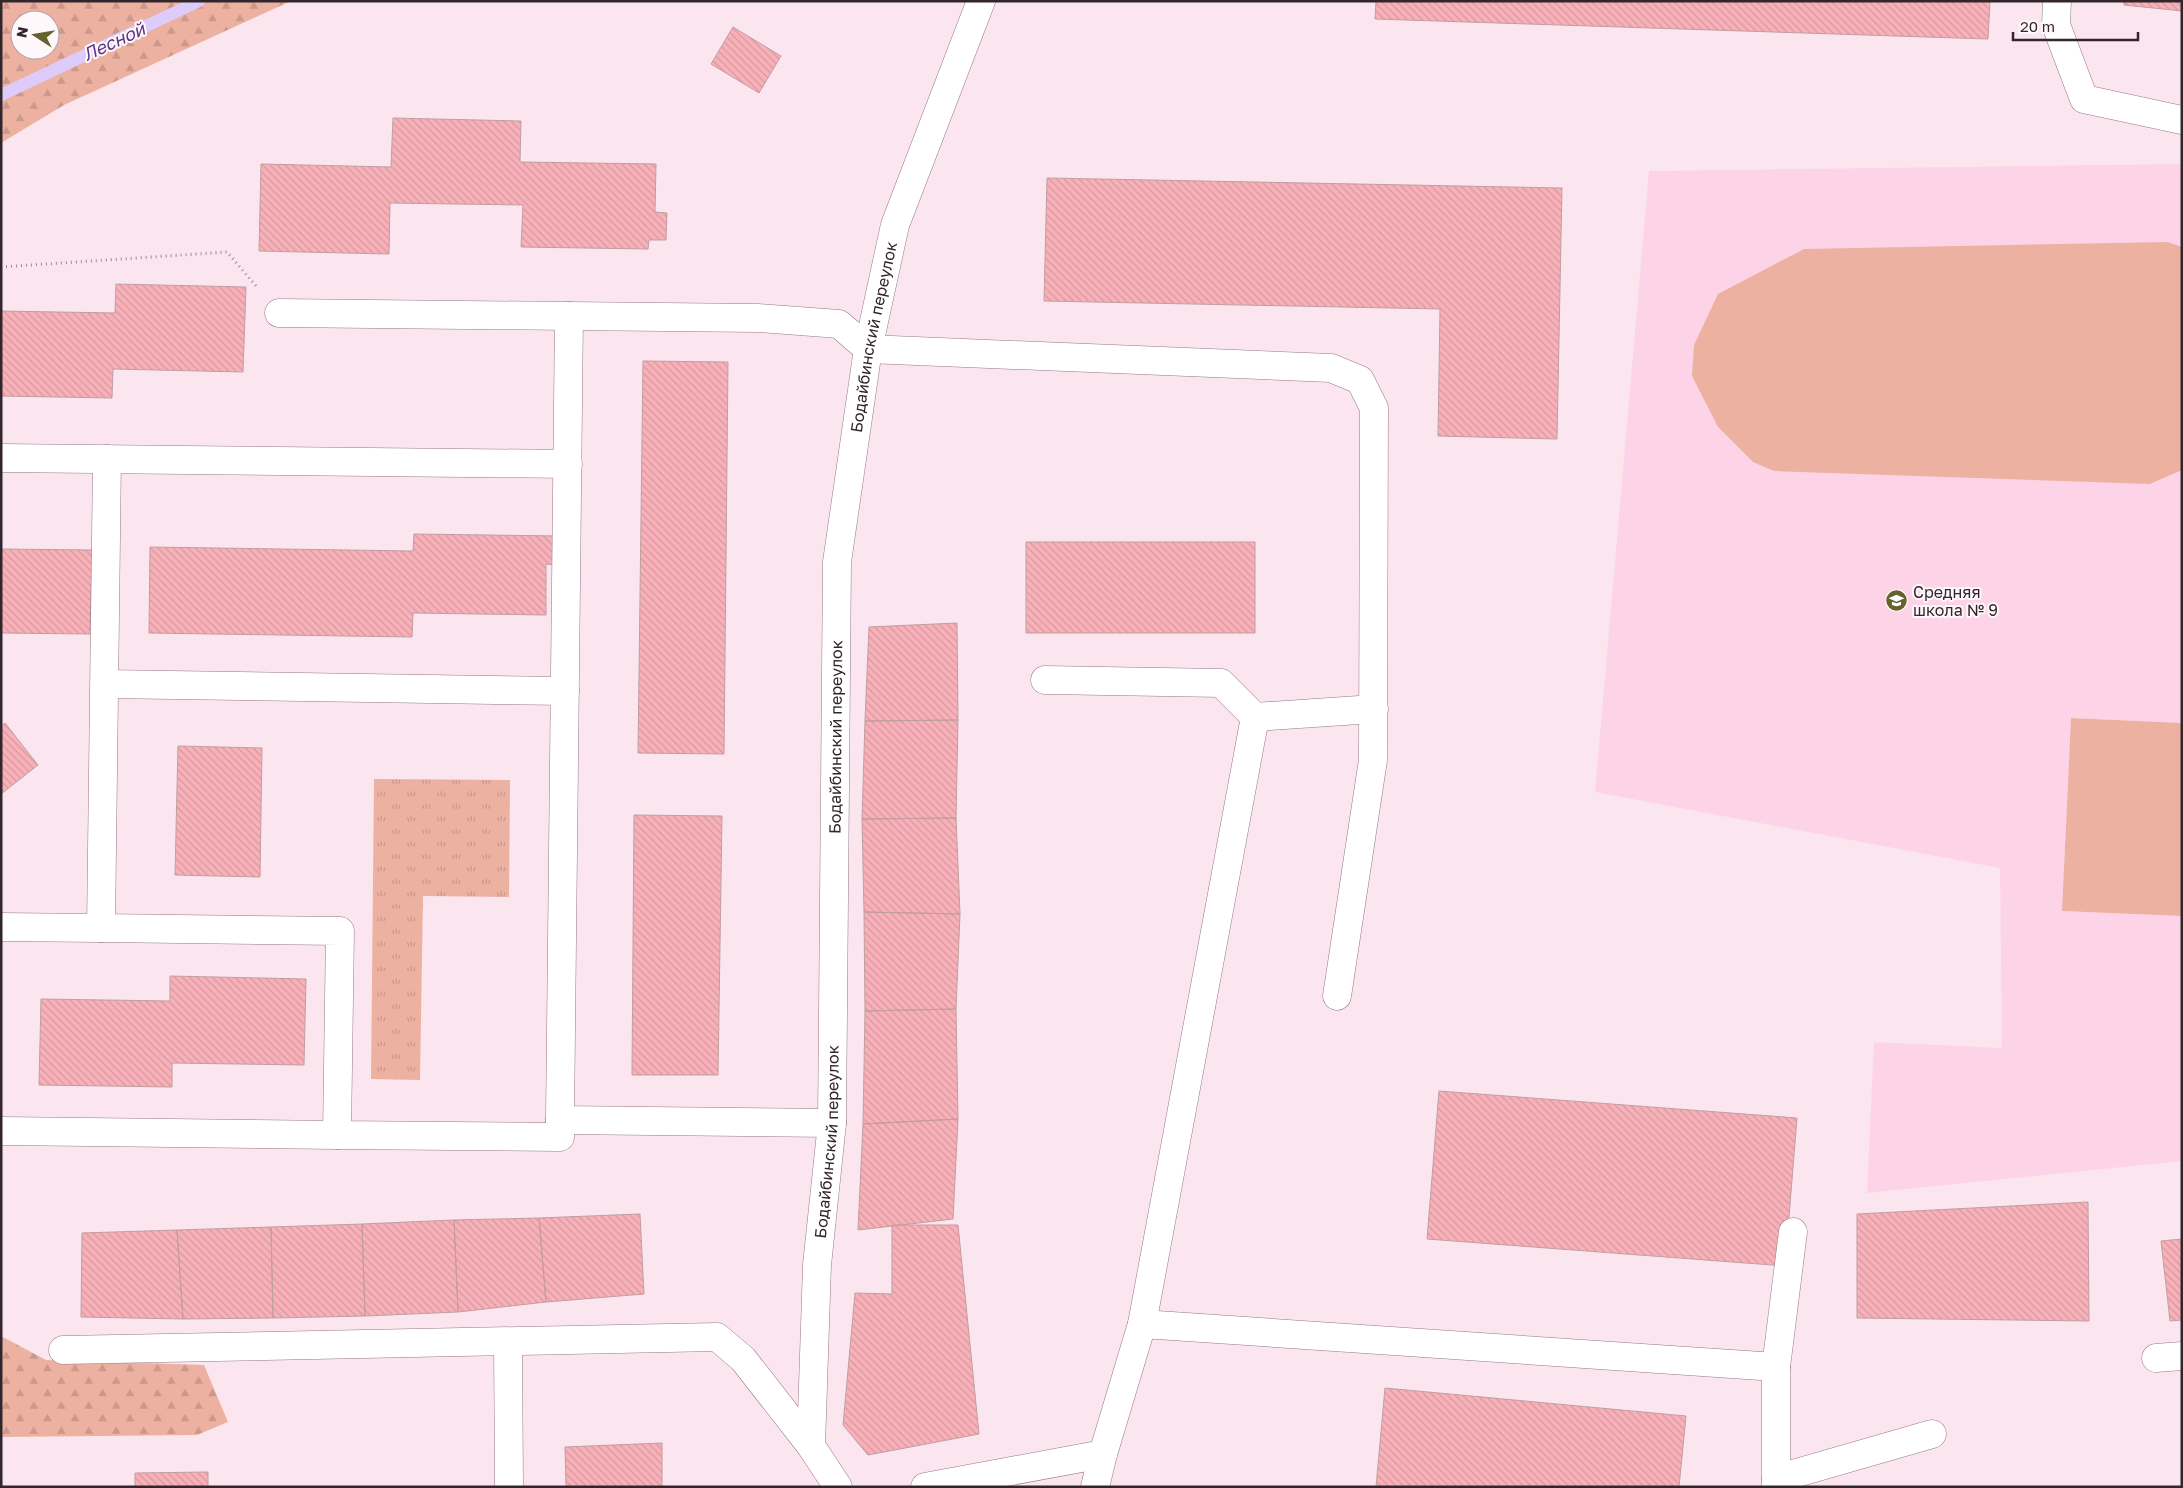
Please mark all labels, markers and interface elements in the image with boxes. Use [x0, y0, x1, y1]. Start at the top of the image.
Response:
north arrow [10, 10, 60, 60]
scale bar [2013, 10, 2138, 42]
water label: Лесной [79, 17, 149, 65]
text: 20 m [2020, 17, 2055, 35]
text: N [12, 25, 31, 39]
street label: Бодайбинский переулок [846, 240, 901, 434]
place label: Средняя школа № 9 [1913, 582, 1998, 620]
school or university icon: Средняя школа № 9 [1885, 589, 1909, 613]
street label: Бодайбинский переулок [825, 640, 846, 834]
street label: Бодайбинский переулок [810, 1045, 843, 1239]

